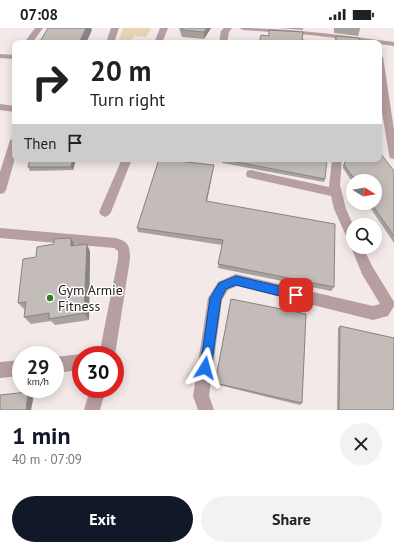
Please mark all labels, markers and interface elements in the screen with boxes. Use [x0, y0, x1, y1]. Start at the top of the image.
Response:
text: 07:08 [20, 5, 58, 24]
text: 20 m [90, 52, 151, 89]
icon: right [24, 56, 76, 108]
text: Turn right [90, 88, 165, 111]
icon: arrive [64, 132, 86, 154]
text: Then [24, 134, 56, 153]
north arrow [346, 174, 382, 210]
map controls [346, 174, 382, 254]
button: search [346, 218, 382, 254]
pin [279, 278, 313, 312]
place label: Gym Armie Fitness [58, 281, 123, 315]
icon: arrive [285, 284, 307, 306]
marker: Gym Armie Fitness [45, 293, 55, 303]
speed limit sign: 30 [72, 346, 124, 398]
position arrow [184, 347, 226, 389]
text: 29 [27, 354, 49, 380]
text: km/h [27, 375, 49, 388]
text: 1 min [12, 420, 71, 451]
button: close [340, 423, 382, 465]
text: 40 m · 07:09 [12, 451, 82, 468]
button: Exit [12, 496, 193, 542]
button: Share [201, 496, 382, 542]

